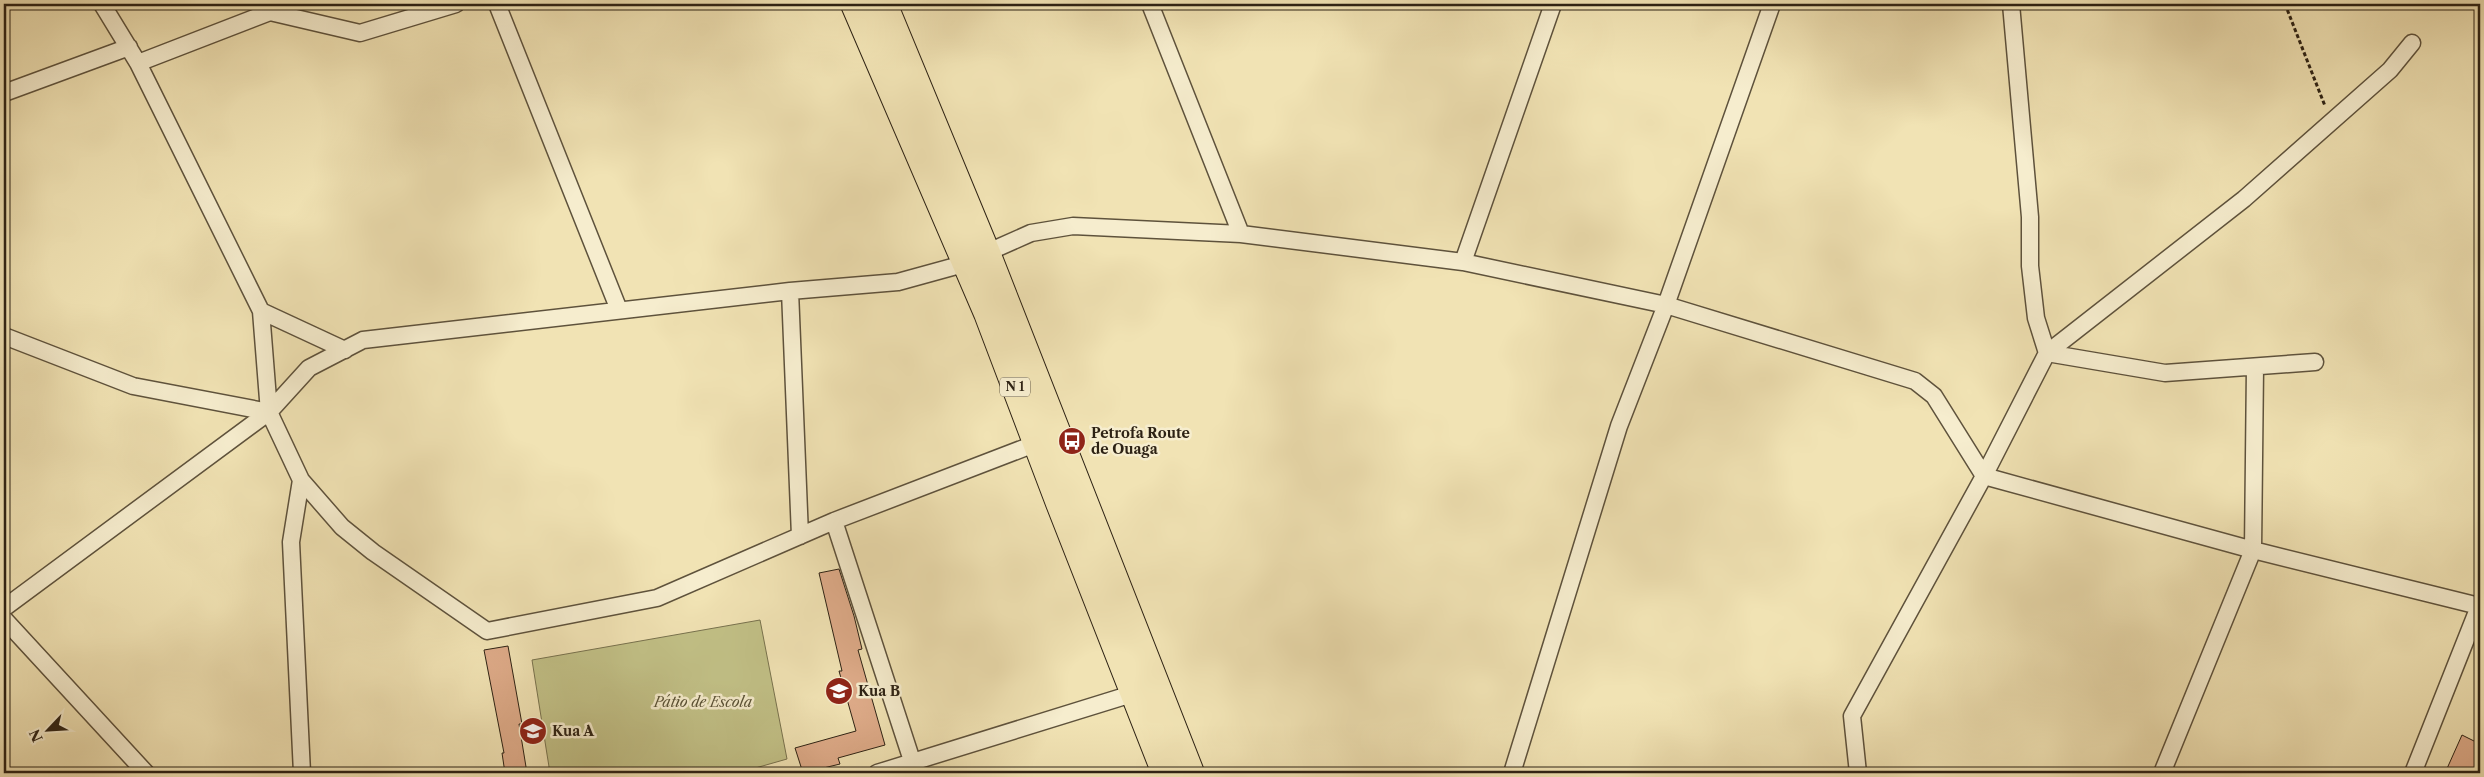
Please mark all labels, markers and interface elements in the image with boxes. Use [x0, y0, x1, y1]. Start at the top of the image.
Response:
road number: N 1 [1000, 378, 1030, 397]
place label: Petrofa Route de Ouaga [1091, 424, 1190, 458]
bus stop icon: Petrofa Route de Ouaga [1057, 426, 1087, 456]
school or university icon: Kua B [824, 676, 854, 706]
place label: Kua B [858, 682, 900, 700]
park label: Pátio de Escola [653, 693, 753, 711]
north arrow [22, 704, 72, 754]
school or university icon: Kua A [518, 716, 548, 746]
place label: Kua A [552, 722, 595, 740]
text: N [25, 726, 47, 745]

